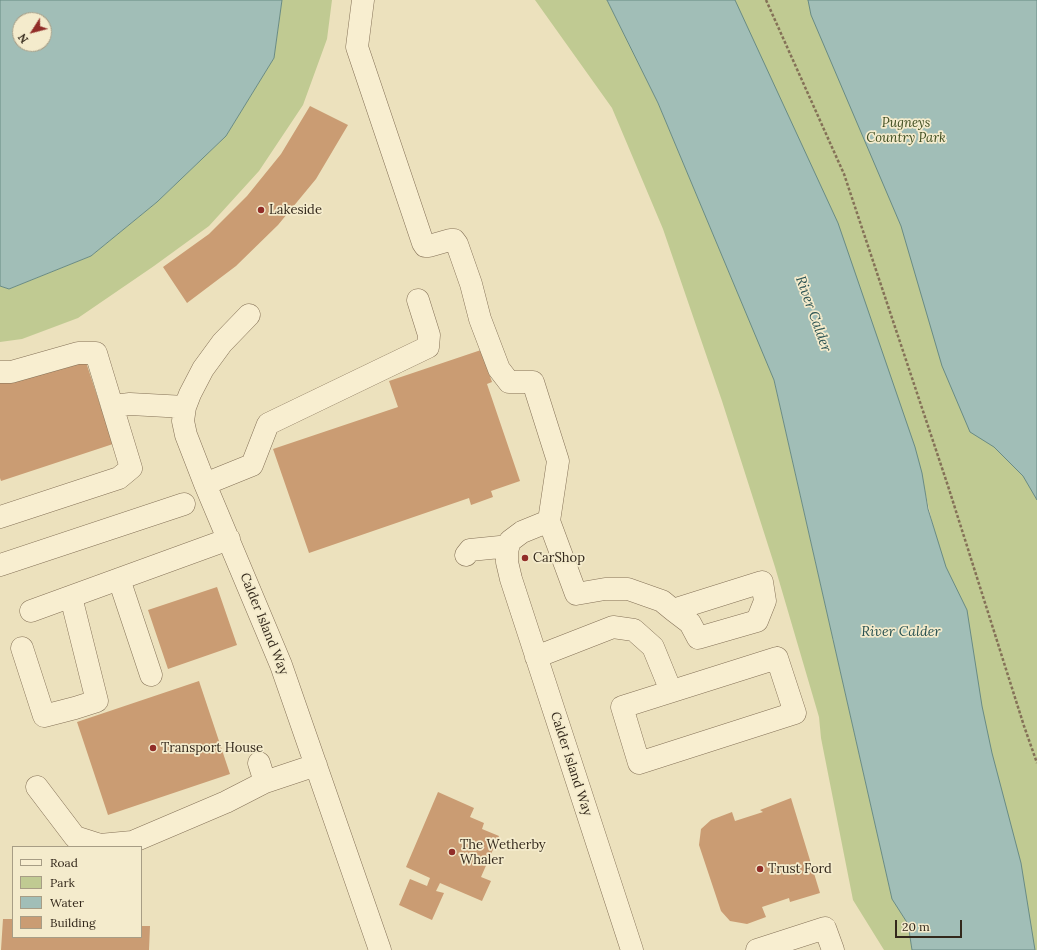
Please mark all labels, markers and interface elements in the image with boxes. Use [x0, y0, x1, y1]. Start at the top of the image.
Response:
north arrow [12, 12, 52, 52]
text: N [15, 31, 31, 46]
park label: Pugneys Country Park [866, 115, 946, 146]
place label: Lakeside [269, 202, 322, 218]
marker: Lakeside [256, 205, 266, 215]
water label: River Calder [792, 274, 834, 354]
place label: CarShop [533, 550, 585, 566]
marker: CarShop [520, 553, 530, 563]
street label: Calder Island Way [236, 571, 292, 677]
water label: River Calder [861, 624, 941, 640]
street label: Calder Island Way [547, 710, 595, 818]
place label: Transport House [161, 740, 263, 756]
marker: Transport House [148, 743, 158, 753]
place label: The Wetherby Whaler [460, 837, 546, 868]
legend [12, 846, 142, 938]
marker: The Wetherby Whaler [447, 847, 457, 857]
text: Road [50, 855, 78, 870]
place label: Trust Ford [768, 861, 832, 877]
marker: Trust Ford [755, 864, 765, 874]
text: Park [50, 875, 75, 890]
text: Water [50, 895, 84, 910]
scale bar [897, 912, 964, 938]
text: Building [50, 915, 96, 930]
text: 20 m [902, 919, 930, 934]

